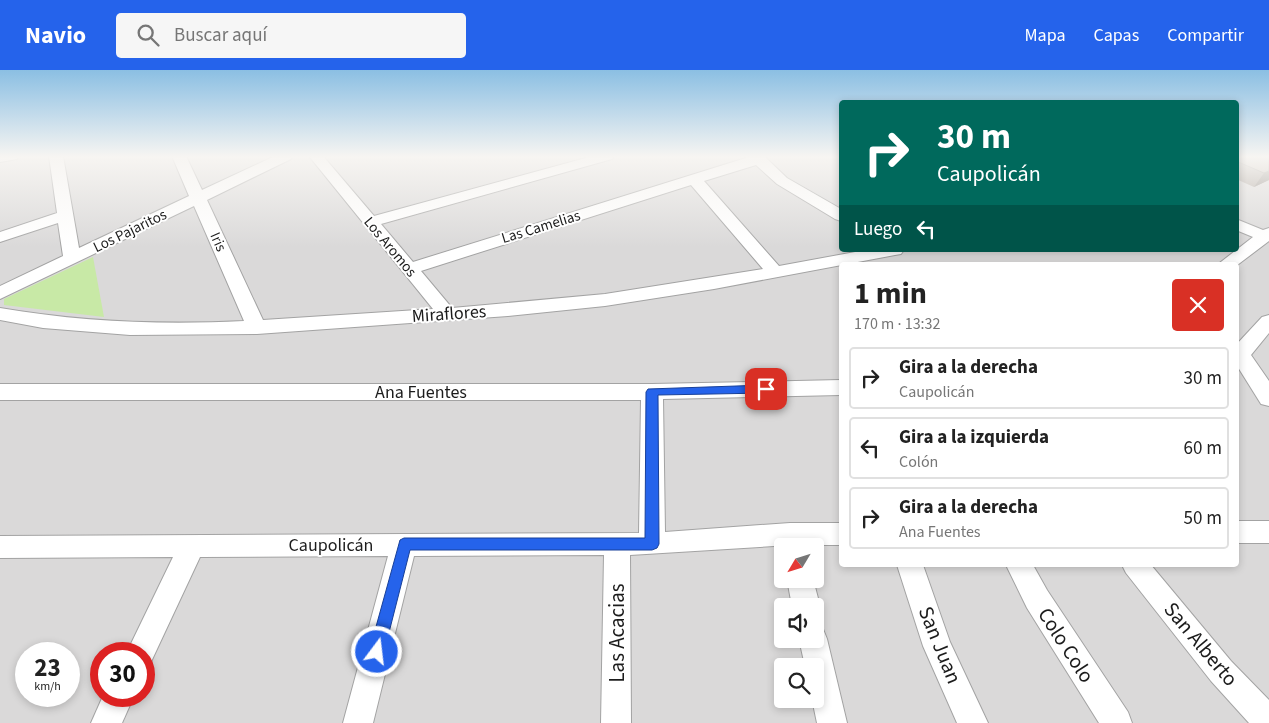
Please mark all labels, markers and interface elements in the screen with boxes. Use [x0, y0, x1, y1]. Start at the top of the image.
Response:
search box [116, 13, 466, 58]
text: Navio [25, 18, 86, 53]
icon: search [134, 21, 162, 49]
text: Buscar aquí [174, 22, 267, 49]
text: Mapa [1025, 23, 1066, 48]
text: Capas [1094, 23, 1139, 48]
text: Compartir [1167, 23, 1244, 48]
text: 30 m [937, 112, 1011, 162]
icon: right [854, 120, 919, 185]
text: Caupolicán [937, 158, 1041, 190]
street label: Los Pajaritos [90, 204, 170, 258]
street label: Las Camelias [499, 205, 583, 249]
street label: Los Aromos [359, 212, 421, 282]
icon: left [912, 215, 940, 243]
text: Luego [854, 216, 902, 243]
street label: Iris [205, 229, 231, 255]
text: 1 min [854, 272, 927, 315]
button: close [1172, 279, 1224, 331]
street label: Miraflores [411, 299, 487, 329]
text: 170 m · 13:32 [854, 313, 941, 335]
text: Gira a la derecha [899, 354, 1038, 381]
icon: right [856, 364, 884, 392]
text: 30 m [1184, 365, 1222, 392]
pin [745, 368, 787, 410]
icon: arrive [752, 375, 780, 403]
street label: Ana Fuentes [375, 380, 467, 405]
text: Caupolicán [899, 381, 974, 403]
text: Gira a la izquierda [899, 424, 1049, 451]
icon: left [856, 434, 884, 462]
text: 60 m [1184, 435, 1222, 462]
text: Colón [899, 451, 938, 473]
text: Gira a la derecha [899, 494, 1038, 521]
icon: right [856, 504, 884, 532]
text: 50 m [1184, 505, 1222, 532]
text: Ana Fuentes [899, 521, 981, 543]
street label: Caupolicán [289, 533, 373, 558]
north arrow [774, 538, 824, 588]
map controls [774, 538, 824, 708]
street label: Las Acacias [602, 583, 632, 683]
street label: San Alberto [1157, 595, 1245, 693]
button: sound [774, 598, 824, 648]
street label: Colo Colo [1030, 601, 1102, 689]
street label: San Juan [911, 602, 969, 688]
position arrow [350, 625, 402, 677]
speed limit sign: 30 [90, 642, 155, 707]
text: 23 [34, 650, 61, 686]
button: search [774, 658, 824, 708]
text: km/h [34, 678, 61, 695]

